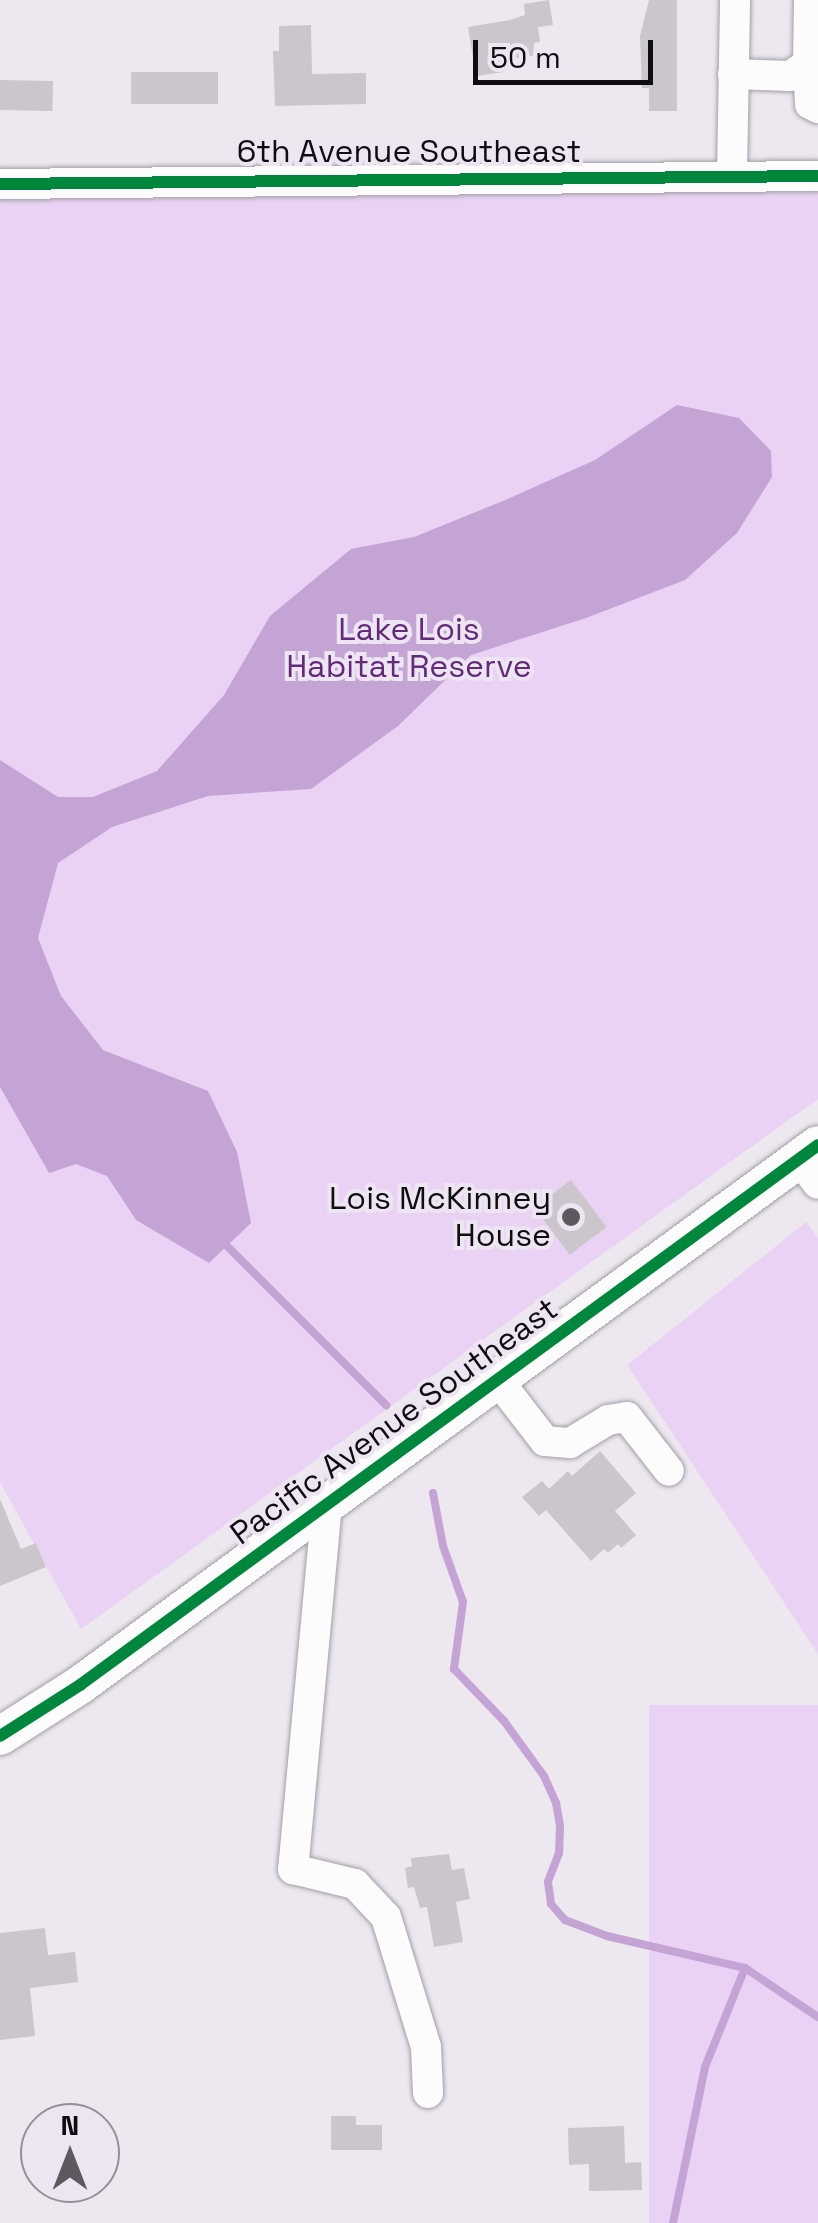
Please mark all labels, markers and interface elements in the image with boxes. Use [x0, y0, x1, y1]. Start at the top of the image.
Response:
scale bar [478, 20, 658, 82]
text: 50 m [490, 38, 561, 77]
street label: 6th Avenue Southeast [236, 132, 582, 170]
park label: Lake Lois Habitat Reserve [286, 611, 532, 686]
place label: Lois McKinney House [329, 1180, 551, 1255]
marker: Lois McKinney House [560, 1206, 582, 1228]
street label: Pacific Avenue Southeast [223, 1289, 565, 1553]
north arrow [20, 2103, 120, 2203]
text: N [61, 2107, 79, 2143]

